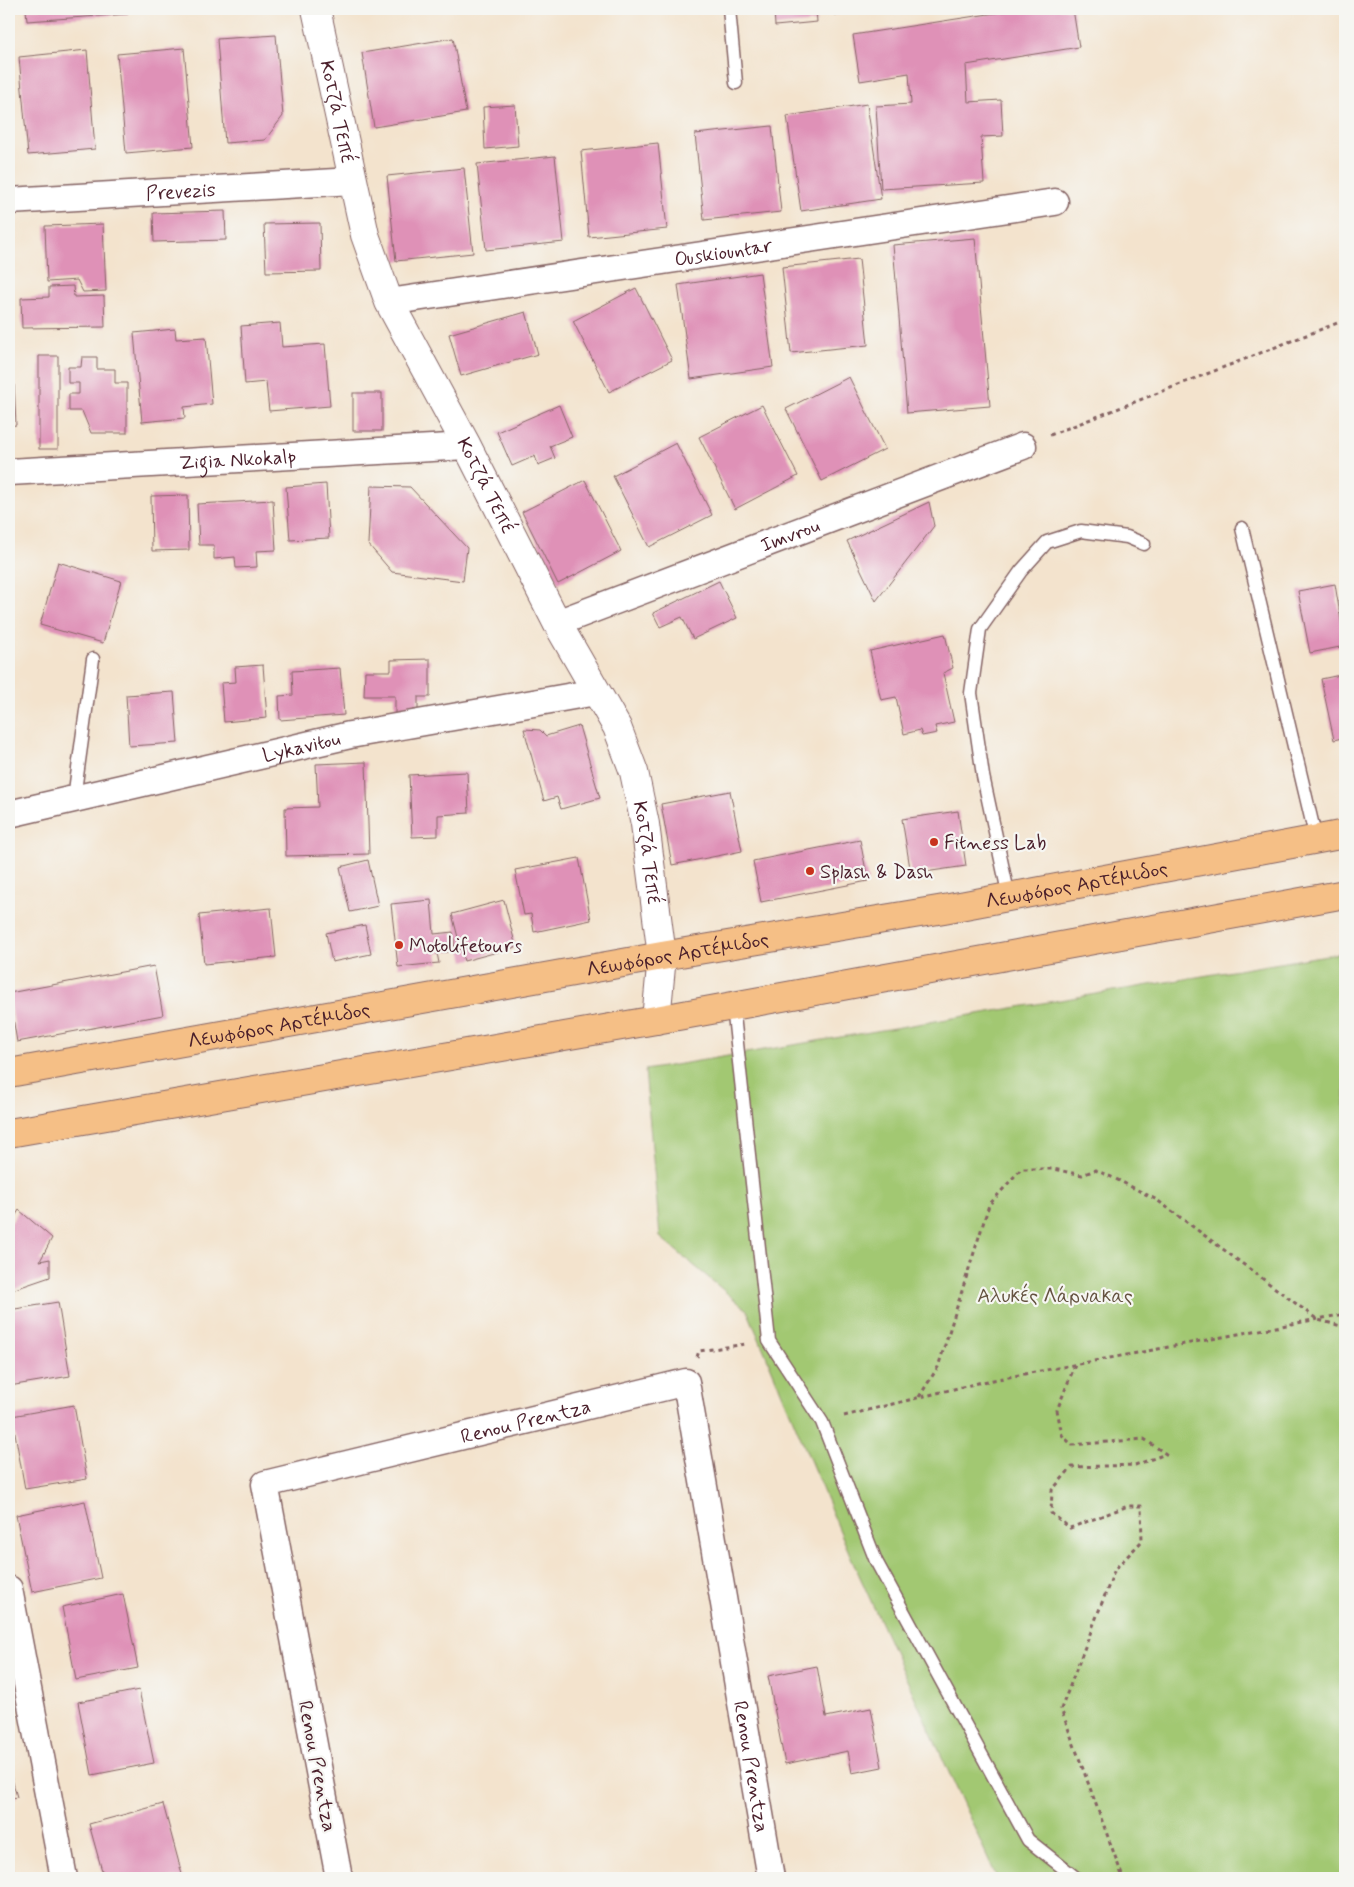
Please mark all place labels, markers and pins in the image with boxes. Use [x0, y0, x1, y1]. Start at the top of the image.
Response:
place label: Fitness Lab [944, 830, 1047, 857]
marker: Fitness Lab [928, 836, 940, 848]
place label: Splash & Dash [820, 859, 934, 886]
marker: Splash & Dash [804, 865, 816, 877]
place label: Motolifetours [409, 933, 522, 960]
marker: Motolifetours [393, 939, 405, 951]

